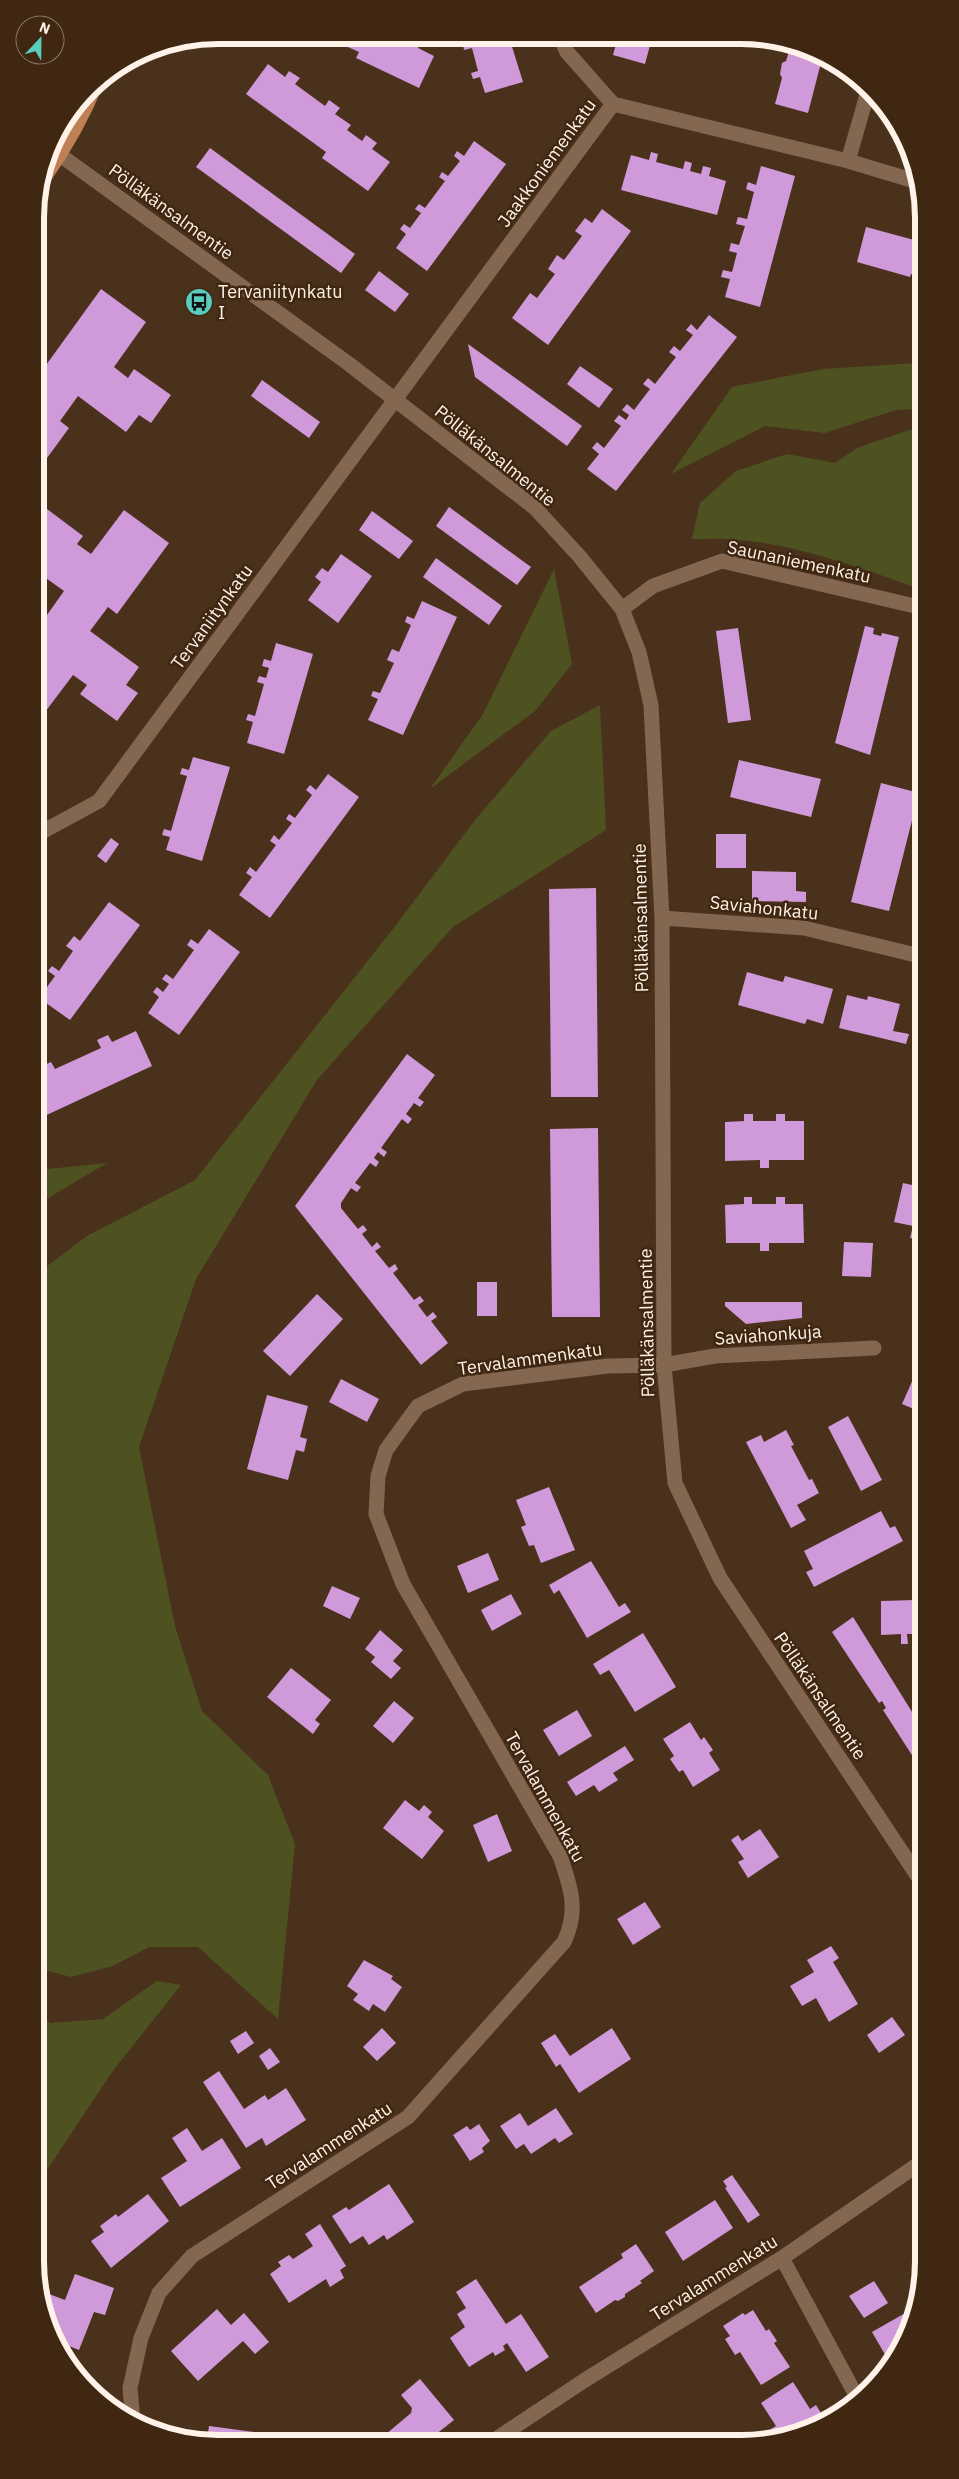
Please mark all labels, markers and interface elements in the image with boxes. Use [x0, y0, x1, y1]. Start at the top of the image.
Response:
north arrow [15, 15, 65, 65]
text: N [37, 18, 53, 38]
street label: Jaakkoniemenkatu [492, 94, 601, 231]
street label: Pölläkänsalmentie [104, 159, 238, 265]
place label: Tervaniitynkatu I [218, 280, 342, 324]
bus stop icon: Tervaniitynkatu I [184, 287, 214, 317]
street label: Pölläkänsalmentie [430, 400, 561, 511]
street label: Saunaniemenkatu [725, 535, 873, 588]
street label: Tervaniitynkatu [166, 560, 257, 674]
street label: Pölläkänsalmentie [628, 843, 653, 993]
street label: Saviahonkatu [709, 890, 819, 925]
street label: Pölläkänsalmentie [634, 1248, 659, 1398]
street label: Saviahonkuja [714, 1319, 823, 1350]
street label: Tervalammenkatu [456, 1337, 604, 1380]
street label: Pölläkänsalmentie [769, 1628, 872, 1764]
street label: Tervalammenkatu [500, 1727, 591, 1866]
street label: Tervalammenkatu [261, 2096, 396, 2195]
street label: Tervalammenkatu [646, 2229, 782, 2326]

